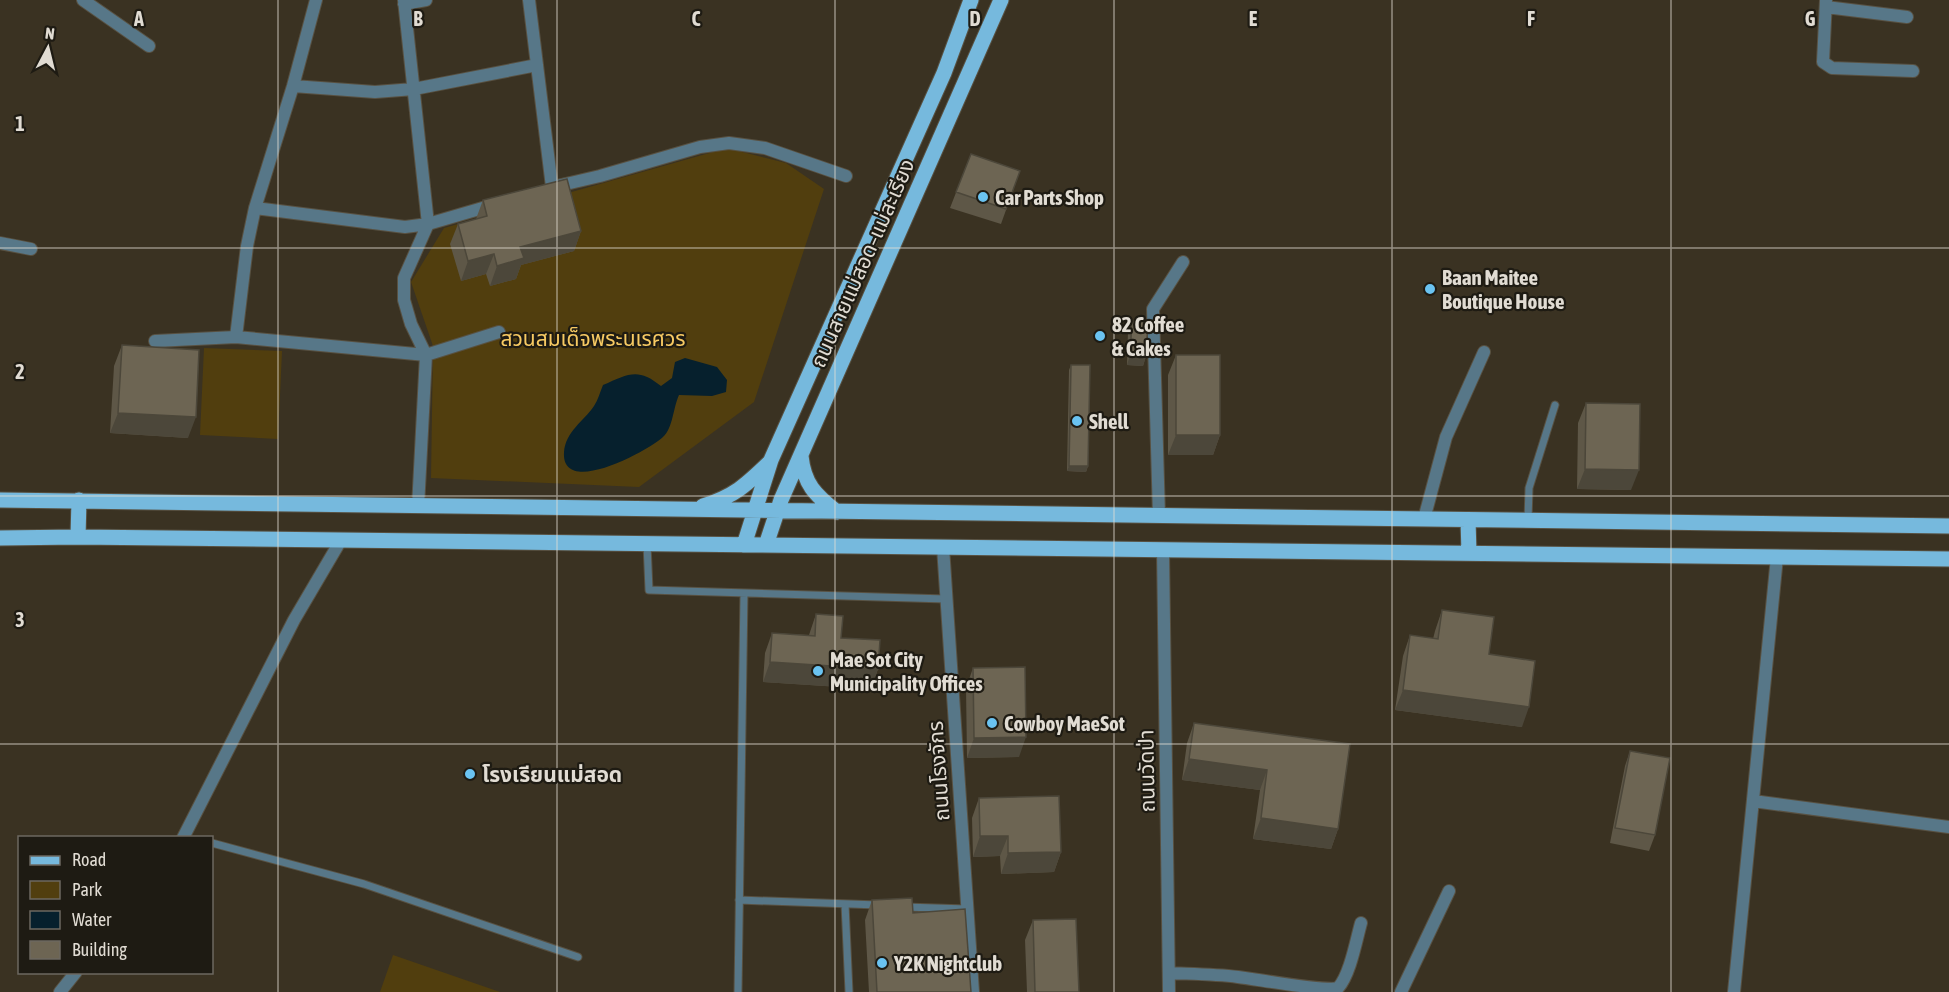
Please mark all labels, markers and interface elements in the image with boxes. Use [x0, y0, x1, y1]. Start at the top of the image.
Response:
text: A [133, 7, 144, 30]
text: B [413, 7, 423, 30]
text: C [692, 7, 701, 30]
text: D [969, 7, 981, 30]
text: E [1249, 7, 1258, 30]
text: F [1527, 7, 1535, 30]
text: G [1805, 7, 1816, 30]
north arrow [18, 18, 78, 78]
text: N [44, 24, 56, 43]
text: 1 [15, 112, 25, 135]
street label: ถนนสายแม่สอด–แม่สะเรียง [805, 155, 919, 371]
place label: Car Parts Shop [995, 185, 1104, 209]
marker: Car Parts Shop [976, 190, 990, 204]
place label: Baan Maitee Boutique House [1442, 265, 1565, 313]
marker: Baan Maitee Boutique House [1423, 282, 1437, 296]
place label: 82 Coffee & Cakes [1112, 312, 1184, 360]
park label: สวนสมเด็จพระนเรศวร [500, 326, 686, 350]
marker: 82 Coffee & Cakes [1093, 329, 1107, 343]
text: 2 [15, 360, 25, 383]
place label: Shell [1089, 409, 1129, 433]
marker: Shell [1070, 414, 1084, 428]
text: 3 [15, 608, 25, 631]
place label: Mae Sot City Municipality Offices [830, 647, 983, 695]
marker: Mae Sot City Municipality Offices [811, 664, 825, 678]
place label: Cowboy MaeSot [1004, 711, 1125, 735]
marker: Cowboy MaeSot [985, 716, 999, 730]
street label: ถนนโรงจักร [923, 720, 953, 822]
street label: ถนนวัดป่า [1133, 729, 1159, 813]
place label: โรงเรียนแม่สอด [482, 762, 622, 786]
marker: โรงเรียนแม่สอด [463, 767, 477, 781]
legend [18, 836, 213, 974]
text: Road [72, 849, 106, 870]
text: Park [72, 879, 102, 900]
text: Water [72, 909, 112, 930]
text: Building [72, 939, 127, 960]
place label: Y2K Nightclub [893, 951, 1002, 975]
marker: Y2K Nightclub [875, 956, 889, 970]

